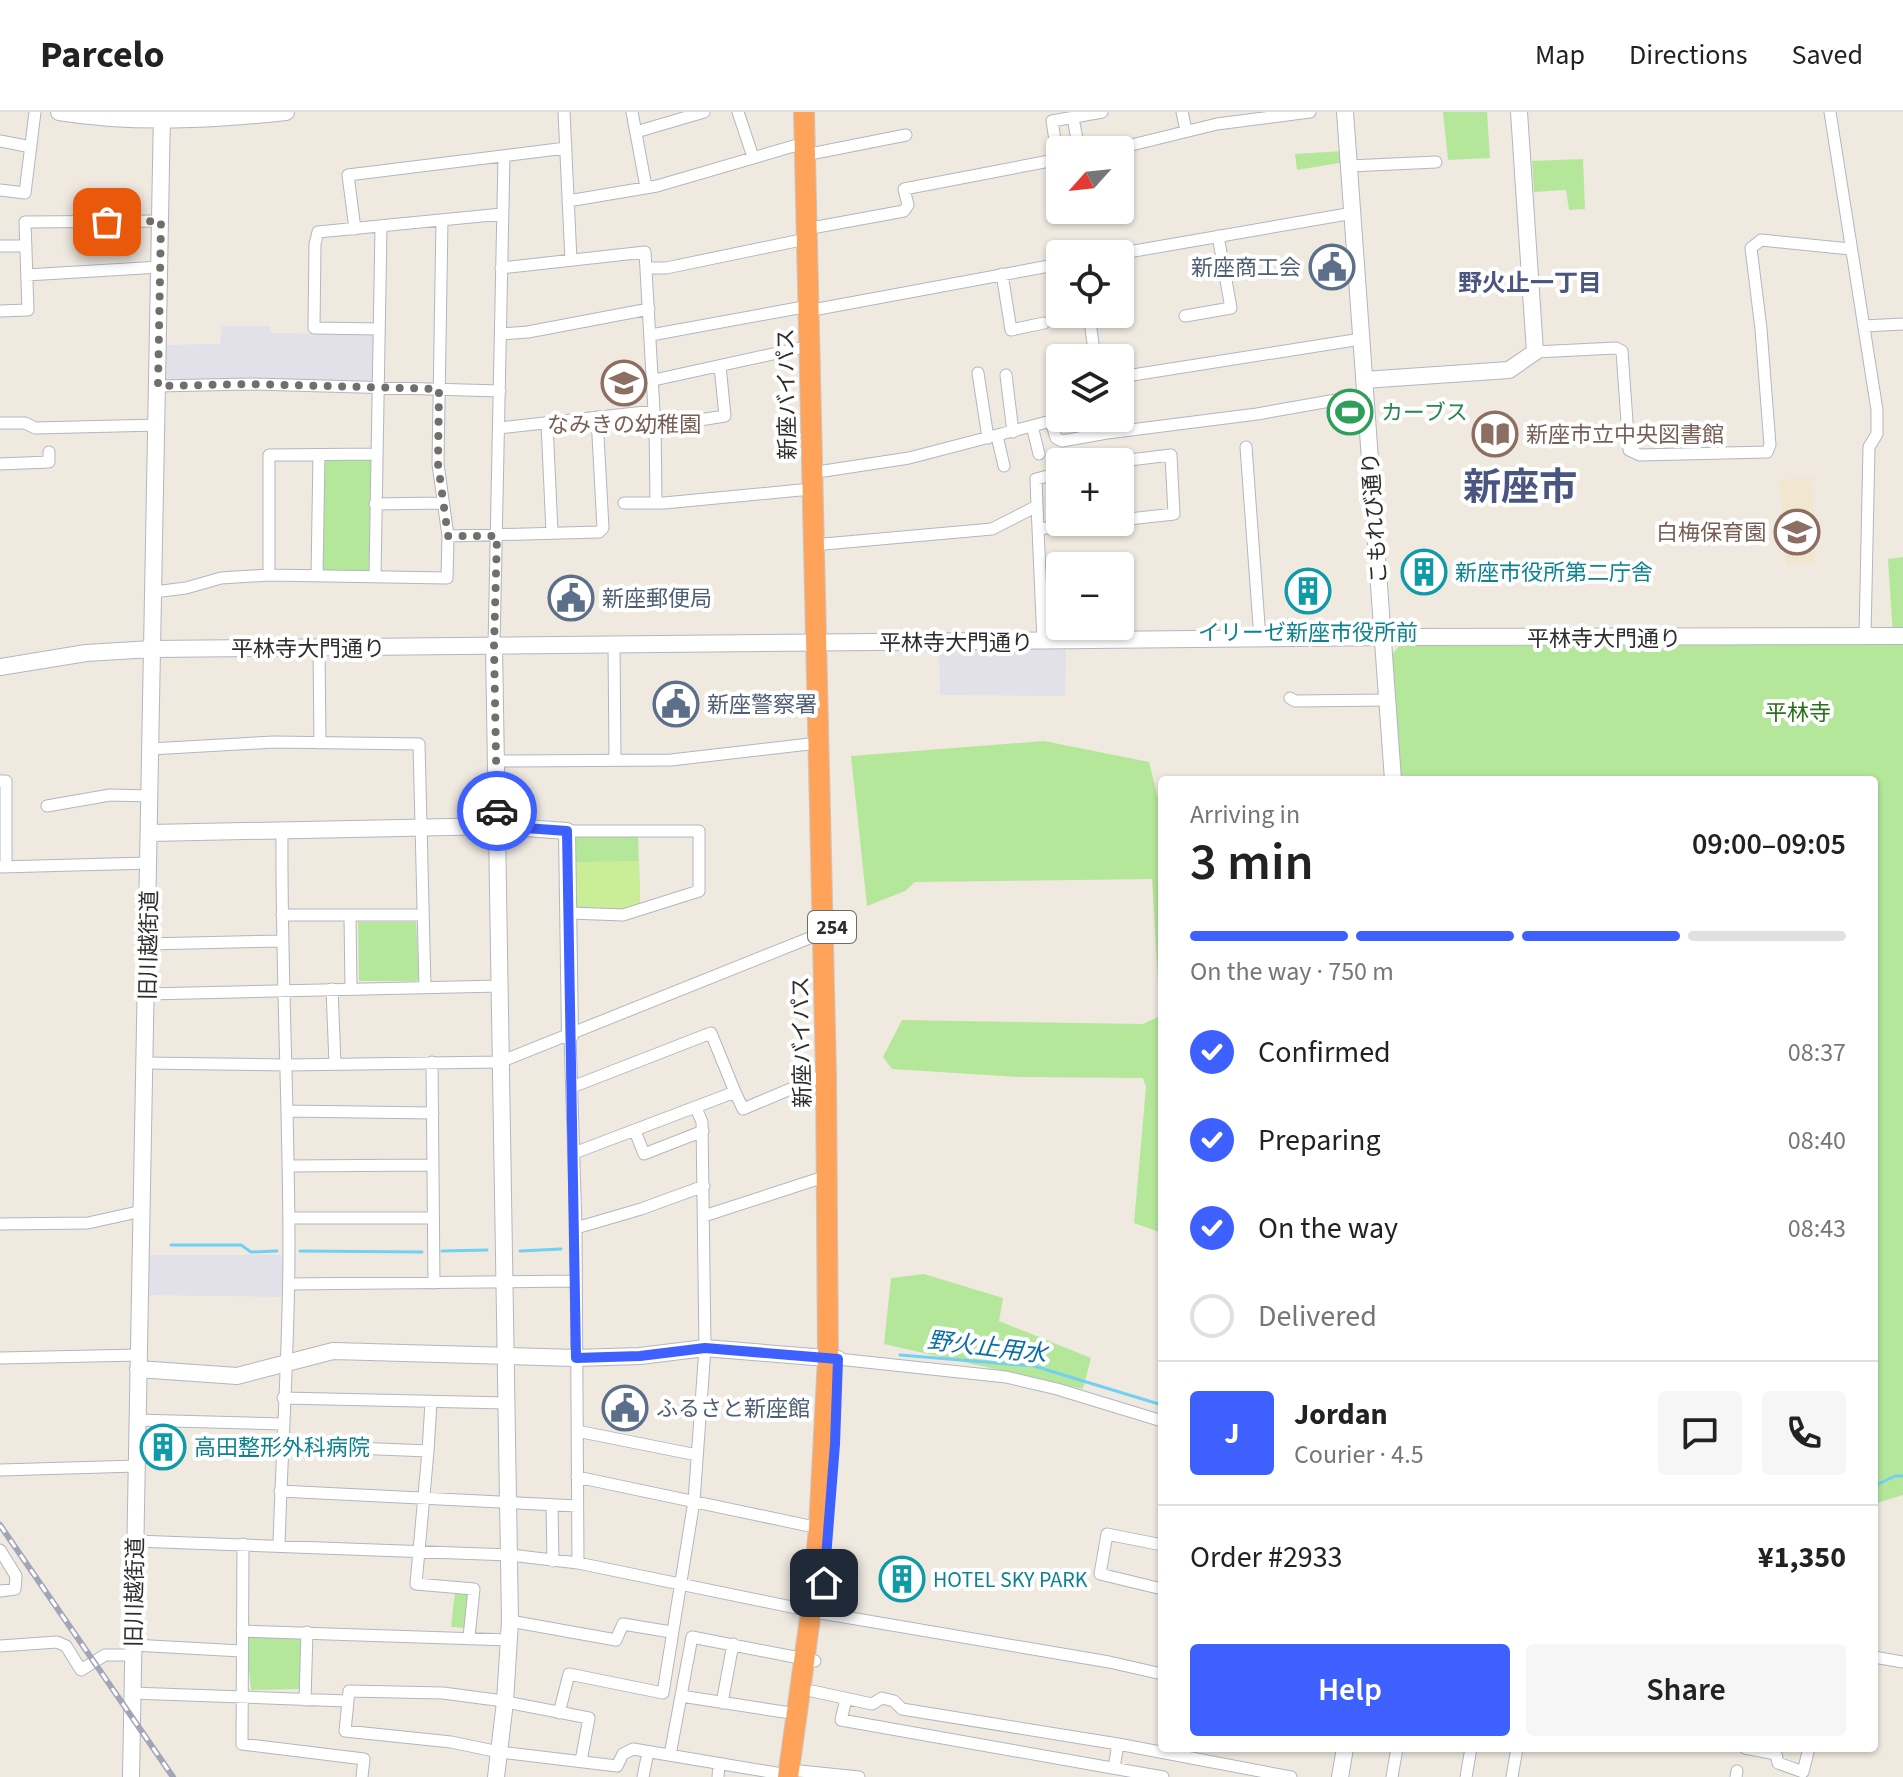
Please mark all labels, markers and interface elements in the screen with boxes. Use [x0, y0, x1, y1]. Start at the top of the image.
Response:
text: Parcelo [40, 28, 165, 82]
text: Map [1535, 35, 1585, 75]
text: Directions [1629, 35, 1748, 75]
text: Saved [1792, 35, 1863, 75]
north arrow [1046, 136, 1134, 224]
map controls [1046, 136, 1134, 640]
pin [73, 188, 141, 256]
icon: bag [85, 200, 129, 244]
button: locate [1046, 240, 1134, 328]
public building icon: 新座商工会 [1308, 243, 1356, 291]
place label: 新座商工会 [1191, 252, 1301, 284]
district label: 野火止一丁目 [1458, 266, 1602, 301]
street label: 新座バイパス [770, 328, 804, 460]
button: layers [1046, 344, 1134, 432]
school or university icon: なみきの幼稚園 [600, 359, 648, 407]
sports icon: カーブス [1326, 388, 1374, 436]
place label: カーブス [1381, 397, 1468, 429]
place label: なみきの幼稚園 [547, 409, 701, 441]
library icon: 新座市立中央図書館 [1471, 410, 1519, 458]
place label: 新座市立中央図書館 [1526, 419, 1724, 451]
button: + [1046, 448, 1134, 536]
street label: こもれび通り [1354, 451, 1396, 585]
district label: 新座市 [1463, 461, 1577, 515]
school or university icon: 白梅保育園 [1773, 508, 1821, 556]
place label: 白梅保育園 [1656, 517, 1766, 549]
building icon: 新座市役所第二庁舎 [1400, 548, 1448, 596]
button: − [1046, 552, 1134, 640]
place label: 新座市役所第二庁舎 [1455, 557, 1653, 589]
building icon: イリーゼ新座市役所前 [1284, 567, 1332, 615]
public building icon: 新座郵便局 [547, 574, 595, 622]
place label: 新座郵便局 [602, 583, 712, 615]
place label: イリーゼ新座市役所前 [1198, 617, 1418, 649]
street label: 平林寺大門通り [1527, 623, 1681, 655]
street label: 平林寺大門通り [879, 627, 1033, 659]
street label: 平林寺大門通り [231, 633, 385, 665]
public building icon: 新座警察署 [652, 680, 700, 728]
place label: 新座警察署 [707, 689, 817, 721]
park label: 平林寺 [1765, 697, 1831, 729]
courier [457, 771, 537, 851]
icon: car [475, 789, 519, 833]
text: Arriving in [1190, 796, 1300, 833]
text: 09:00–09:05 [1692, 823, 1846, 866]
text: 3 min [1190, 826, 1314, 900]
street label: 旧川越街道 [132, 890, 166, 1000]
road number: 254 [808, 911, 856, 943]
text: On the way · 750 m [1190, 953, 1394, 990]
street label: 新座バイパス [785, 976, 819, 1108]
icon: check [1190, 1030, 1234, 1074]
text: Confirmed [1258, 1031, 1391, 1074]
text: 08:37 [1788, 1034, 1846, 1071]
icon: check [1190, 1118, 1234, 1162]
text: Preparing [1258, 1119, 1381, 1162]
text: 08:40 [1788, 1122, 1846, 1159]
icon: check [1190, 1206, 1234, 1250]
text: On the way [1258, 1207, 1398, 1250]
text: 08:43 [1788, 1210, 1846, 1247]
text: Delivered [1258, 1295, 1377, 1338]
water label: 野火止用水 [925, 1323, 1052, 1373]
public building icon: ふるさと新座館 [601, 1384, 649, 1432]
button: chat [1658, 1391, 1742, 1475]
button: phone [1762, 1391, 1846, 1475]
place label: ふるさと新座館 [656, 1393, 810, 1425]
text: Jordan [1294, 1393, 1388, 1436]
text: J [1224, 1412, 1240, 1455]
building icon: 高田整形外科病院 [139, 1423, 187, 1471]
place label: 高田整形外科病院 [194, 1432, 370, 1464]
text: Courier · 4.5 [1294, 1436, 1424, 1473]
text: Order #2933 [1190, 1536, 1343, 1579]
text: ¥1,350 [1758, 1536, 1846, 1579]
street label: 旧川越街道 [118, 1537, 152, 1647]
pin [790, 1549, 858, 1617]
building icon: HOTEL SKY PARK [878, 1555, 926, 1603]
icon: home [802, 1561, 846, 1605]
place label: HOTEL SKY PARK [933, 1564, 1088, 1596]
button: Help [1190, 1644, 1510, 1736]
button: Share [1526, 1644, 1846, 1736]

